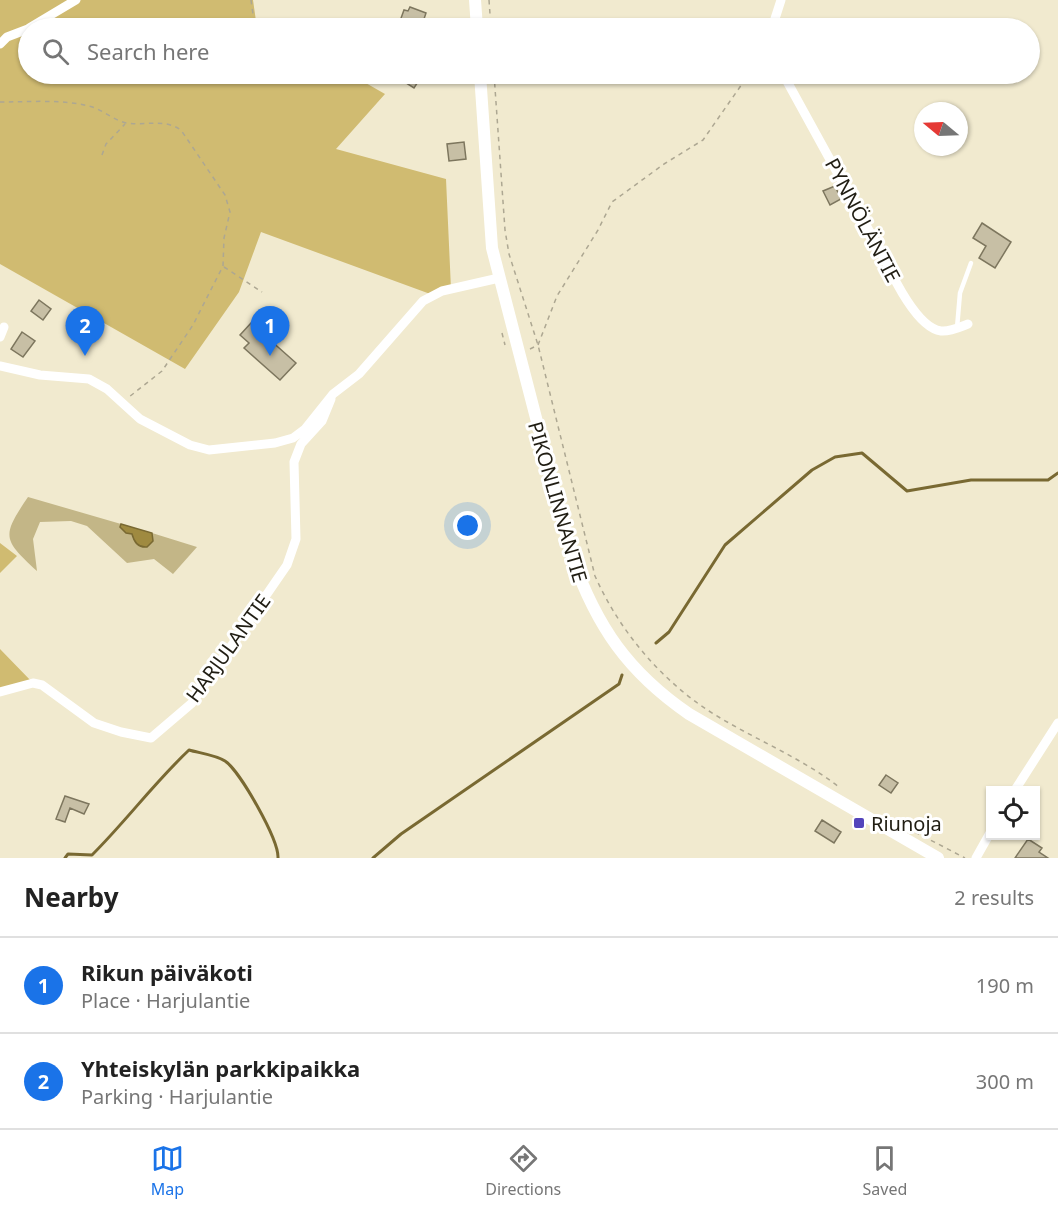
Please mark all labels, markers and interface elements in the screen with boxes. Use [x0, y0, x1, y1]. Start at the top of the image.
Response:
search box [18, 18, 1040, 84]
icon: search [39, 35, 72, 68]
text: Search here [87, 36, 209, 66]
north arrow [914, 102, 968, 156]
street label: PYNNÖLÄNTIE [819, 153, 907, 287]
pin: 2 [66, 306, 104, 356]
pin: 1 [250, 306, 290, 356]
street label: PIKONLINNANTIE [522, 418, 594, 586]
your location [453, 511, 482, 540]
street label: HARJULANTIE [180, 588, 276, 708]
map controls [986, 786, 1040, 840]
button: locate [986, 786, 1040, 840]
place label: Riunoja [871, 810, 942, 837]
marker: Riunoja [852, 816, 866, 830]
text: Nearby [24, 879, 119, 915]
text: 2 results [954, 884, 1034, 911]
text: Rikun päiväkoti [81, 957, 253, 987]
text: 1 [38, 972, 49, 999]
text: 190 m [976, 972, 1034, 999]
text: Place · Harjulantie [81, 987, 250, 1014]
text: Yhteiskylän parkkipaikka [81, 1053, 360, 1083]
text: 2 [38, 1068, 49, 1095]
text: 300 m [976, 1068, 1034, 1095]
text: Parking · Harjulantie [81, 1083, 273, 1110]
tab: Map [151, 1142, 184, 1200]
tab: Directions [485, 1142, 561, 1200]
tab: Saved [863, 1142, 907, 1200]

